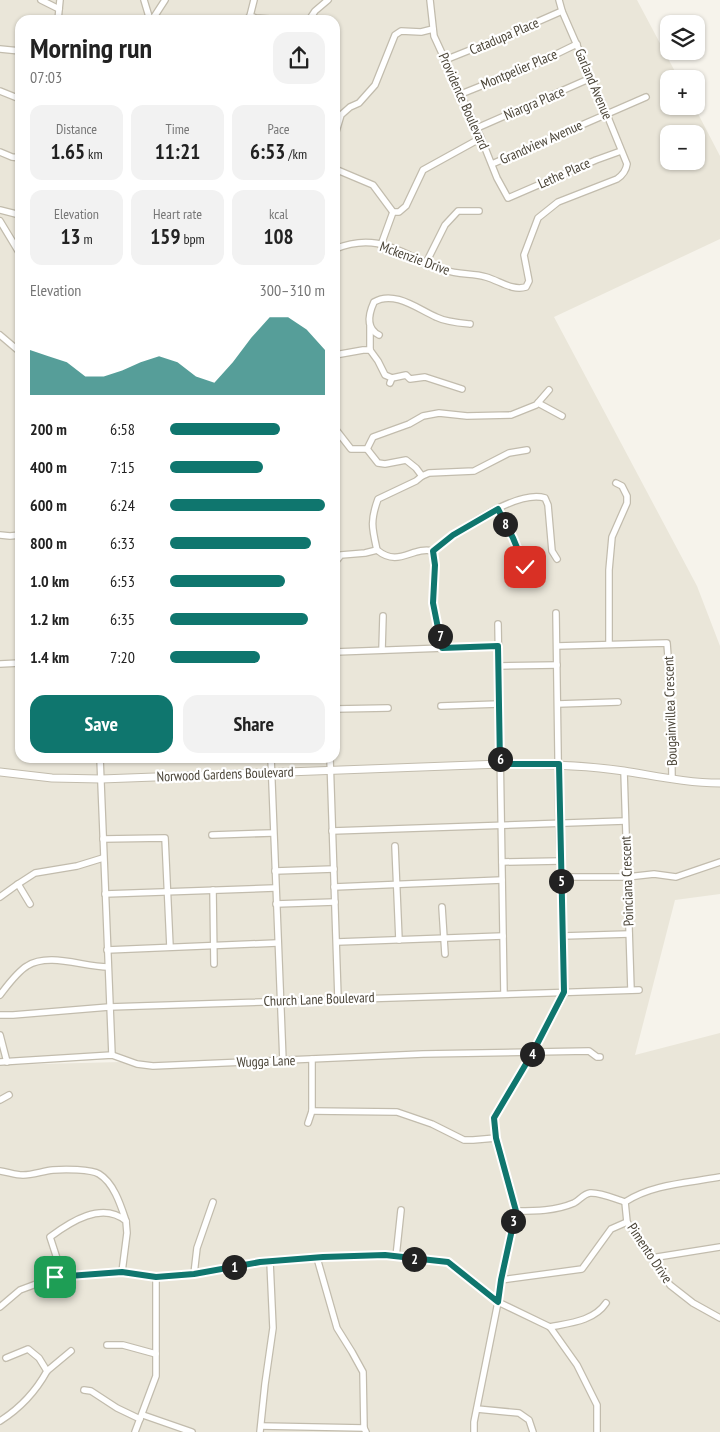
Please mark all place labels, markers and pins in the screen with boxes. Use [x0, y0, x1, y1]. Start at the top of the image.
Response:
pin: 8 [492, 512, 518, 536]
pin [504, 546, 546, 588]
pin: 7 [428, 624, 452, 648]
pin: 6 [488, 746, 512, 772]
pin: 5 [548, 868, 574, 894]
pin: 4 [520, 1042, 544, 1066]
pin: 3 [500, 1208, 526, 1234]
pin: 2 [402, 1246, 426, 1272]
pin: 1 [222, 1254, 246, 1280]
pin [34, 1256, 76, 1298]

